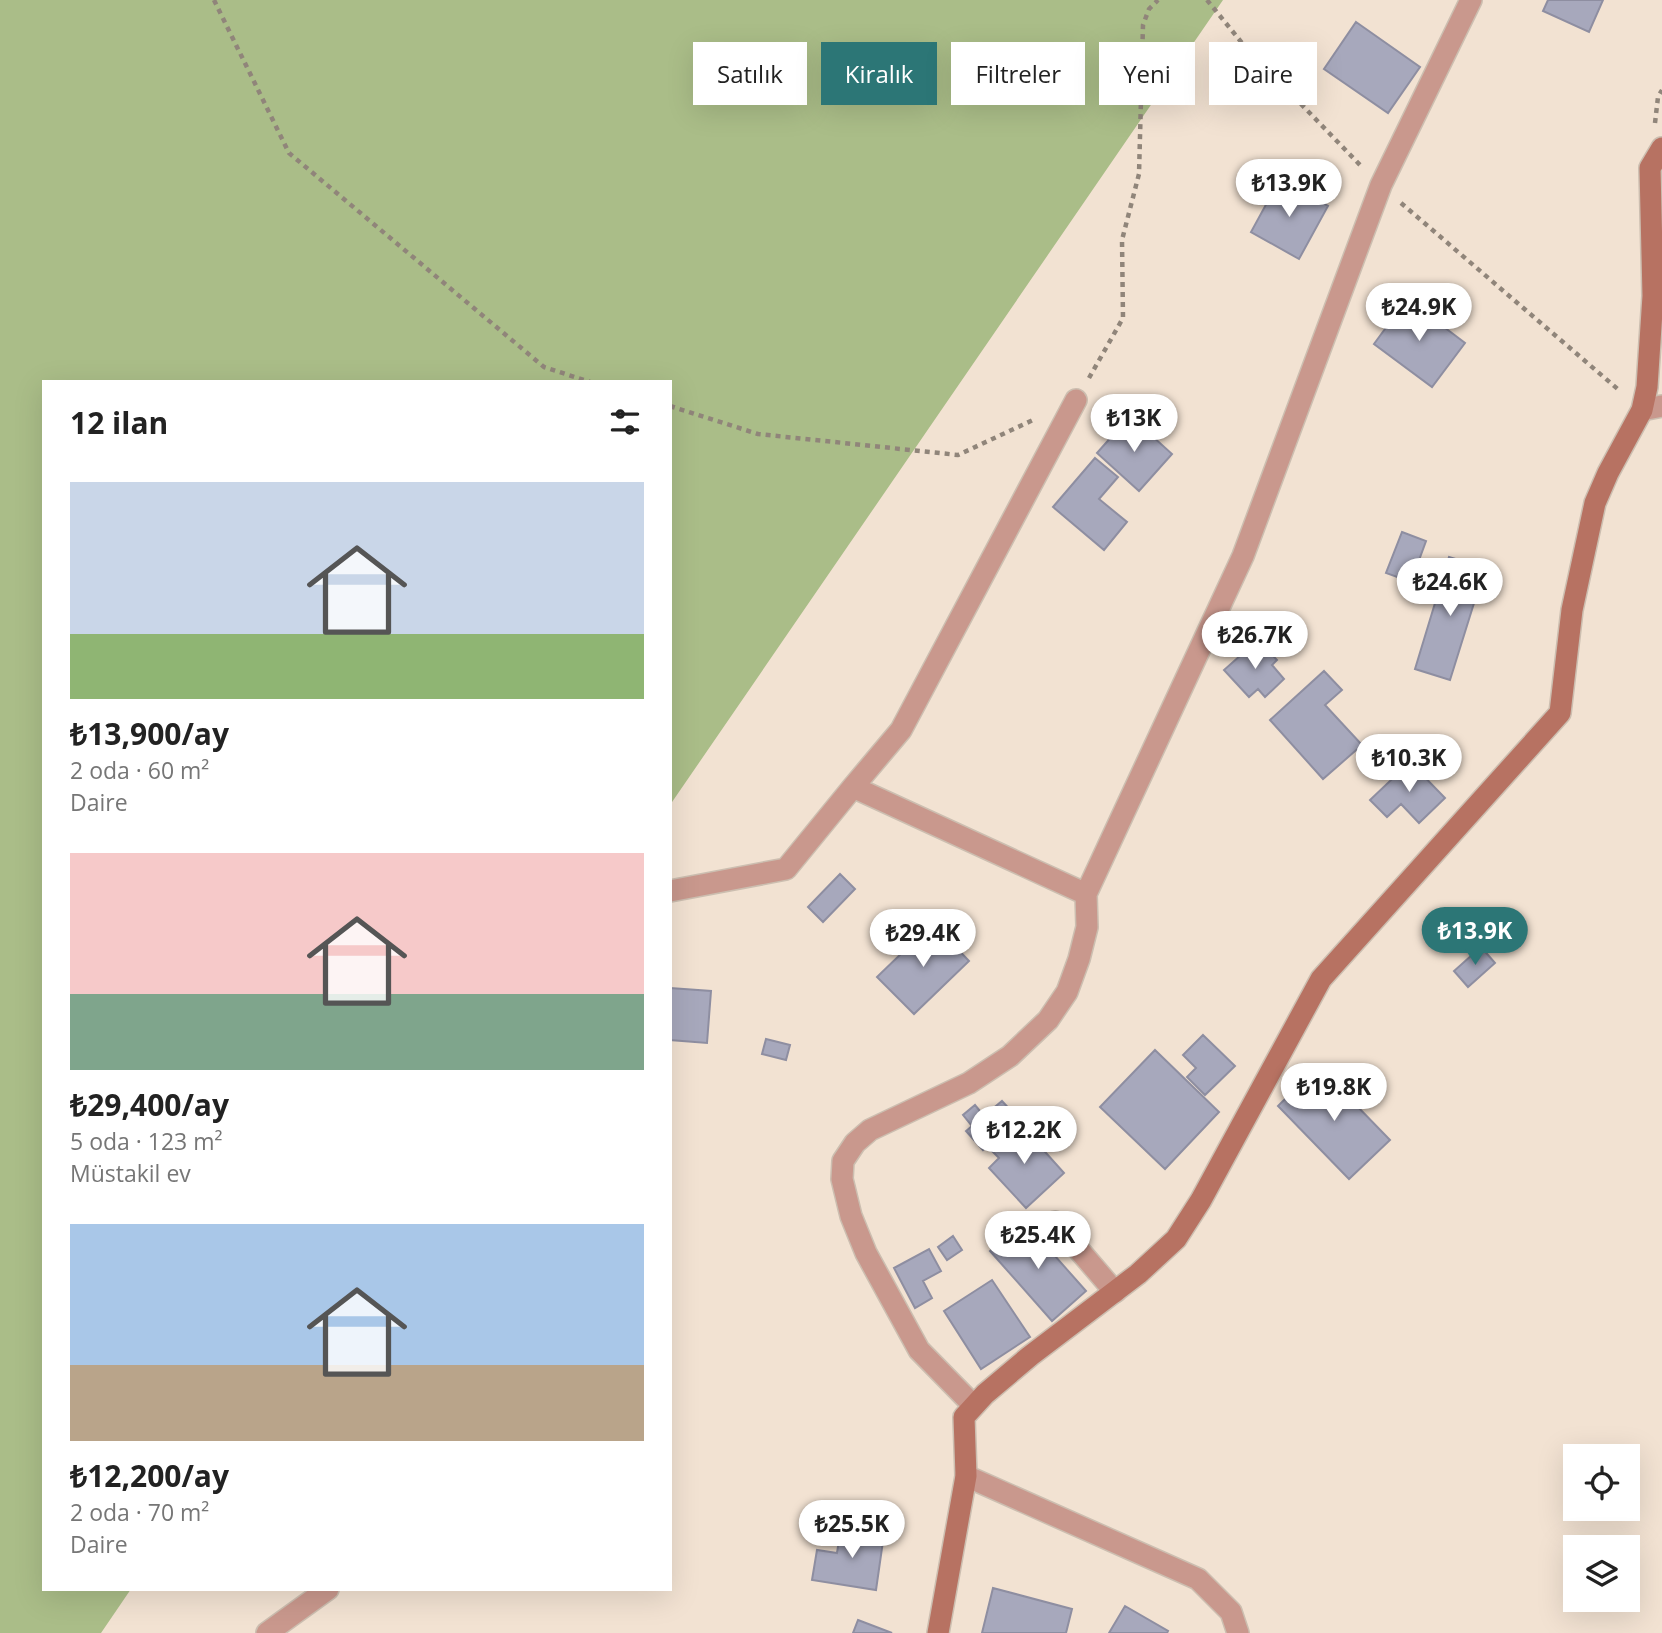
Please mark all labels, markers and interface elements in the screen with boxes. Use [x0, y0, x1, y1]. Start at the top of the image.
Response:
chip: Satılık [693, 42, 807, 105]
chip: Kiralık [821, 42, 937, 105]
chip: Filtreler [951, 42, 1085, 105]
chip: Yeni [1099, 42, 1195, 105]
chip: Daire [1209, 42, 1317, 105]
pin: ₺13.9K [1232, 160, 1346, 219]
text: ₺13.9K [1252, 166, 1326, 198]
pin: ₺24.9K [1362, 284, 1476, 343]
text: ₺24.9K [1382, 290, 1456, 322]
pin: ₺13K [1093, 394, 1175, 454]
text: ₺13K [1107, 401, 1161, 433]
text: 12 ilan [70, 402, 168, 443]
icon: filters [606, 403, 644, 441]
icon: home [294, 527, 420, 653]
pin: ₺24.6K [1393, 558, 1507, 618]
text: ₺24.6K [1413, 565, 1487, 597]
pin: ₺26.7K [1198, 612, 1312, 671]
text: ₺26.7K [1218, 618, 1292, 650]
text: ₺13,900/ay [70, 713, 229, 754]
pin: ₺10.3K [1352, 734, 1466, 794]
text: ₺10.3K [1372, 741, 1446, 773]
text: 2 oda · 60 m² [70, 754, 209, 786]
text: Daire [70, 786, 128, 818]
icon: home [294, 898, 420, 1024]
pin: ₺13.9K [1418, 908, 1532, 967]
pin: ₺29.4K [866, 909, 980, 969]
text: ₺13.9K [1438, 914, 1512, 946]
text: ₺29.4K [886, 916, 960, 948]
pin: ₺19.8K [1277, 1064, 1391, 1123]
text: ₺19.8K [1297, 1070, 1371, 1102]
text: ₺29,400/ay [70, 1084, 229, 1125]
pin: ₺12.2K [967, 1106, 1081, 1166]
text: ₺12.2K [987, 1113, 1061, 1145]
text: 5 oda · 123 m² [70, 1125, 223, 1157]
text: Müstakil ev [70, 1157, 191, 1189]
pin: ₺25.4K [981, 1212, 1095, 1271]
text: ₺25.4K [1001, 1218, 1075, 1250]
icon: home [294, 1269, 420, 1395]
map controls [1563, 1444, 1640, 1612]
button: locate [1563, 1444, 1640, 1521]
text: ₺12,200/ay [70, 1455, 229, 1496]
text: 2 oda · 70 m² [70, 1496, 209, 1528]
pin: ₺25.5K [795, 1500, 909, 1560]
text: ₺25.5K [815, 1507, 889, 1539]
text: Daire [70, 1528, 128, 1560]
button: layers [1563, 1535, 1640, 1612]

